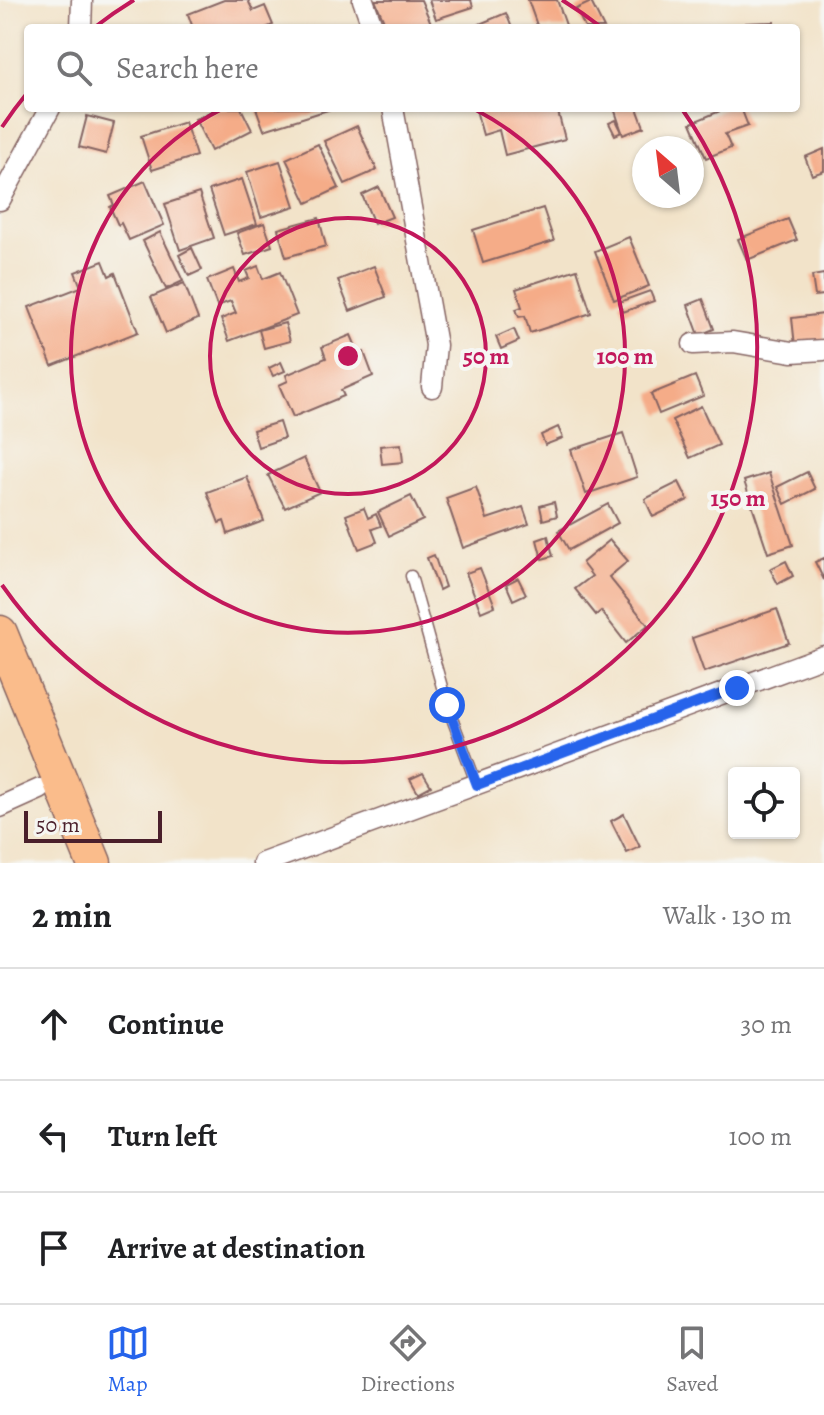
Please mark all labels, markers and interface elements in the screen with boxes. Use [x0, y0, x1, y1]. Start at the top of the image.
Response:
search box [24, 24, 800, 112]
icon: search [52, 46, 96, 90]
text: Search here [116, 48, 259, 88]
north arrow [632, 136, 704, 208]
text: 50 m [463, 340, 509, 372]
text: 100 m [596, 340, 654, 372]
centre of rings [334, 342, 362, 370]
text: 150 m [710, 482, 766, 514]
route end [719, 670, 755, 706]
route start [429, 687, 465, 723]
map controls [728, 767, 800, 839]
button: locate [728, 767, 800, 839]
scale bar [24, 807, 162, 843]
text: 50 m [36, 810, 80, 840]
text: 2 min [32, 892, 112, 939]
text: Walk · 130 m [663, 898, 792, 933]
icon: ahead [32, 1002, 76, 1046]
text: Continue [108, 1004, 224, 1044]
text: 30 m [741, 1007, 792, 1042]
icon: left [32, 1114, 76, 1158]
text: Turn left [108, 1116, 217, 1156]
text: 100 m [729, 1119, 792, 1154]
icon: arrive [32, 1226, 76, 1270]
text: Arrive at destination [108, 1228, 365, 1268]
tab: Map [106, 1321, 150, 1399]
tab: Directions [361, 1321, 455, 1399]
tab: Saved [666, 1321, 718, 1399]

